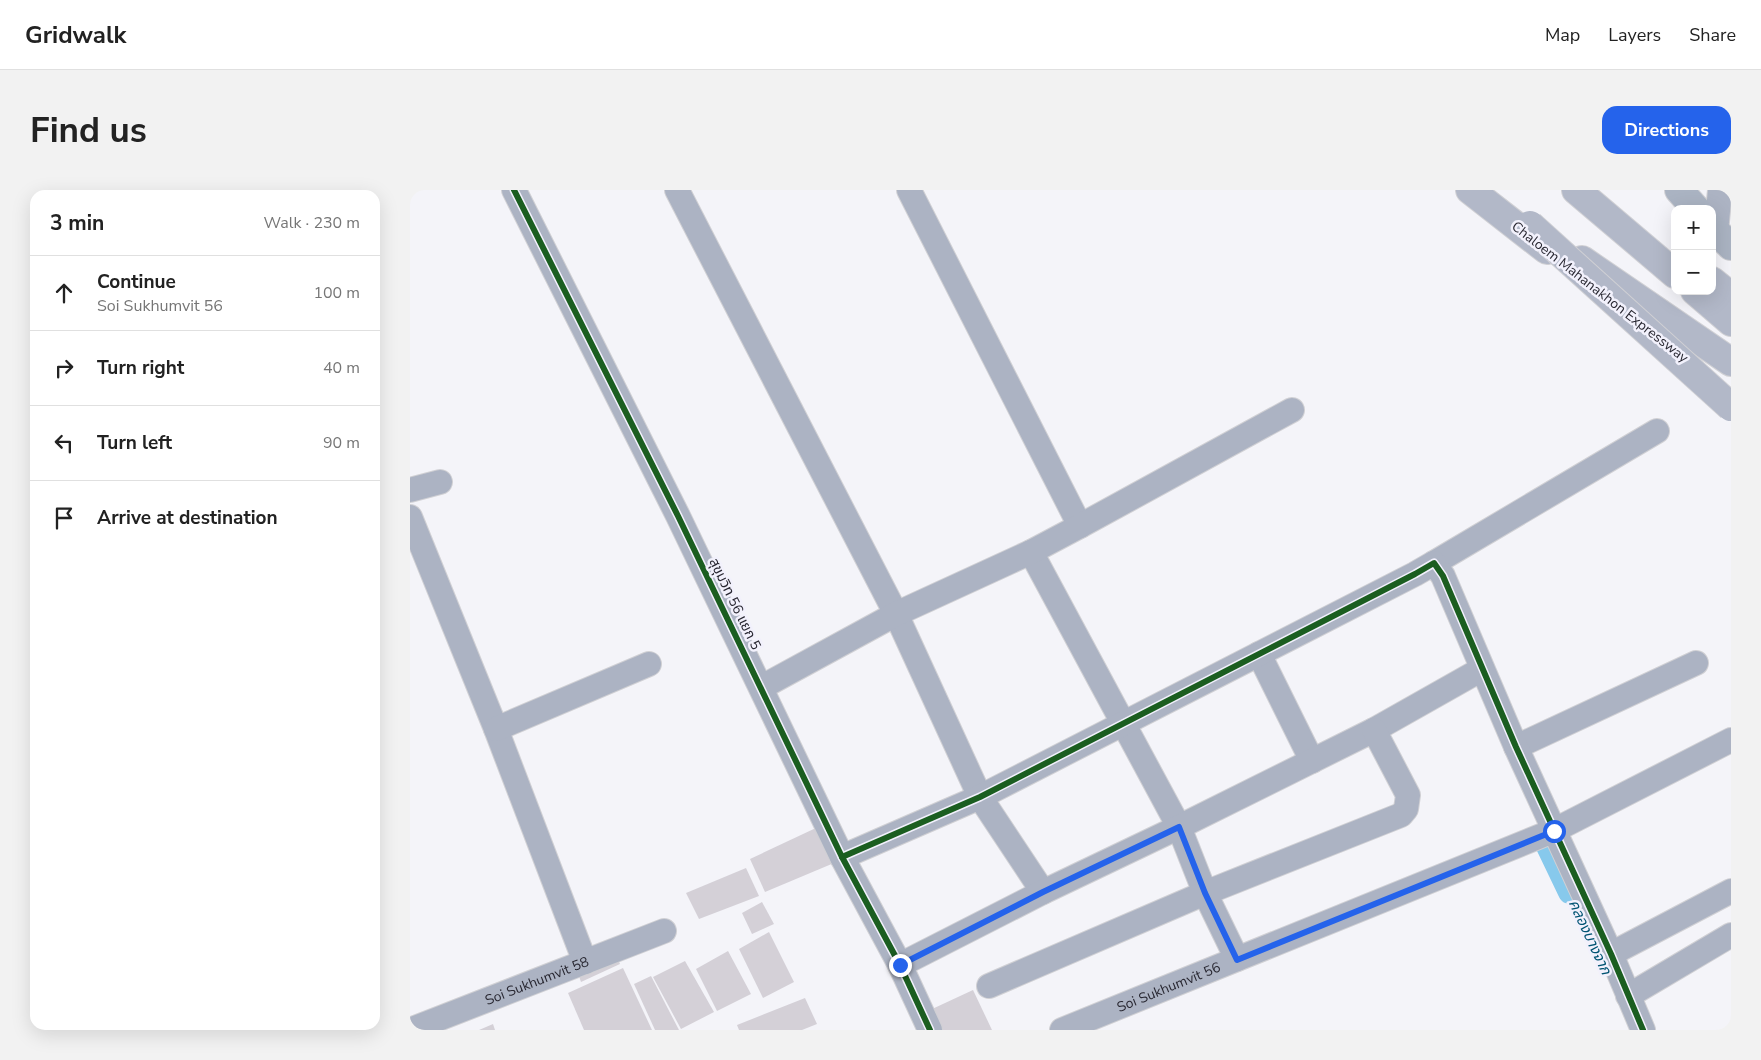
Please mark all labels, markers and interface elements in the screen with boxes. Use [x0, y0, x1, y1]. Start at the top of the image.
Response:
text: Gridwalk [25, 19, 126, 51]
text: Map [1545, 23, 1580, 47]
text: Layers [1608, 23, 1661, 47]
text: Share [1689, 23, 1736, 47]
button: Directions [1602, 106, 1731, 154]
text: Find us [30, 107, 147, 154]
map controls [1671, 205, 1716, 295]
button: + [1671, 205, 1716, 250]
text: 3 min [50, 209, 104, 237]
text: Walk · 230 m [264, 212, 360, 234]
street label: Chaloem Mahanakhon Expressway [1508, 217, 1693, 368]
button: − [1671, 250, 1716, 295]
text: Continue [97, 269, 176, 295]
icon: ahead [50, 279, 78, 307]
text: 100 m [313, 282, 360, 304]
text: Soi Sukhumvit 56 [97, 295, 223, 317]
icon: right [50, 354, 78, 382]
text: Turn right [97, 355, 184, 381]
text: 40 m [323, 357, 360, 379]
icon: left [50, 429, 78, 457]
text: Turn left [97, 430, 172, 456]
text: 90 m [323, 432, 360, 454]
icon: arrive [50, 504, 78, 532]
text: Arrive at destination [97, 505, 278, 531]
street label: สุขุมวิท 56 แยก 5 [705, 555, 765, 653]
route start [1543, 820, 1566, 843]
water label: คลองบางจาก [1564, 896, 1617, 979]
street label: Soi Sukhumvit 58 [482, 952, 592, 1009]
route end [889, 954, 912, 977]
street label: Soi Sukhumvit 56 [1114, 957, 1223, 1016]

